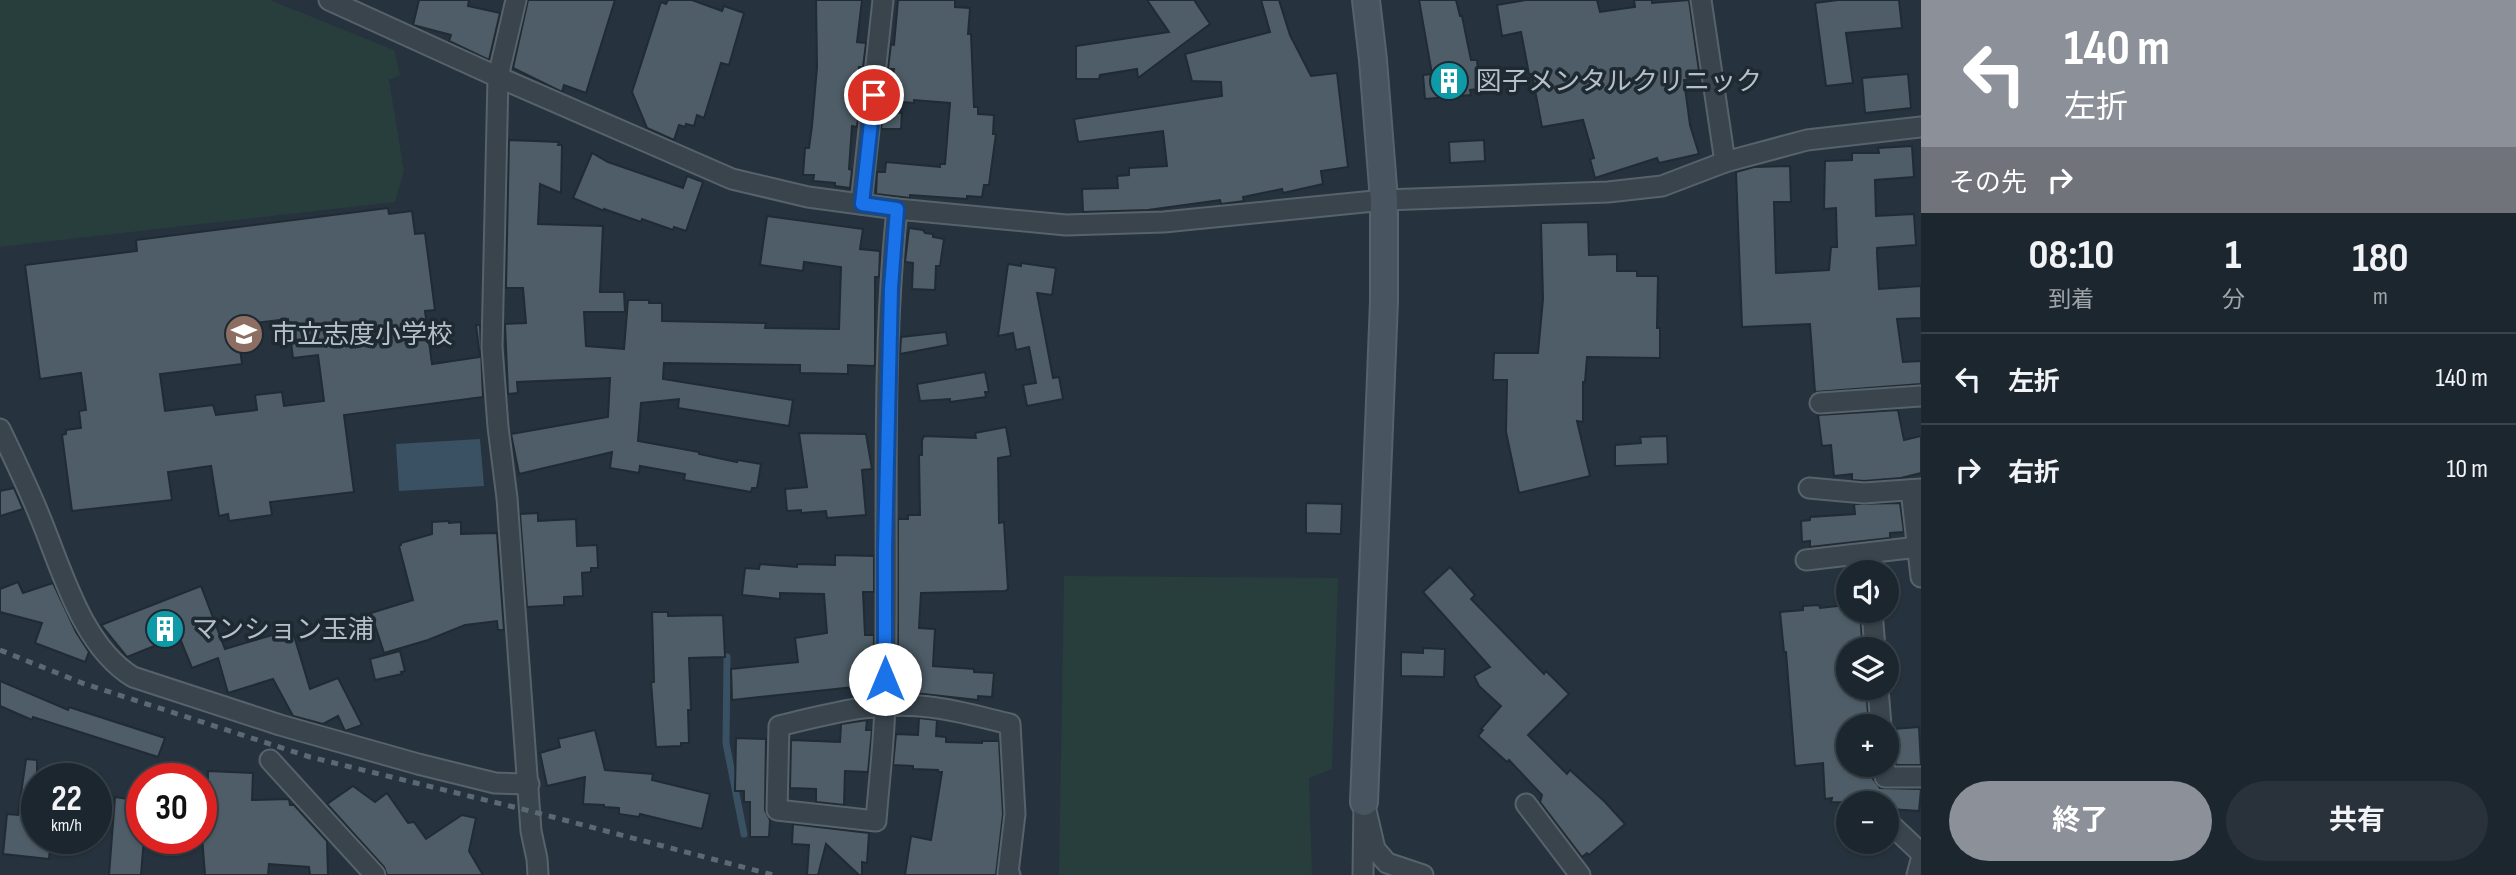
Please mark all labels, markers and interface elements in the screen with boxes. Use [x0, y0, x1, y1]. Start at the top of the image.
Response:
text: 140 m [2064, 20, 2170, 79]
icon: left [1949, 28, 2040, 119]
building icon: 図子メンタルクリニック [1428, 60, 1470, 102]
pin [844, 65, 904, 125]
place label: 図子メンタルクリニック [1476, 67, 1762, 98]
icon: arrive [855, 76, 893, 114]
text: 左折 [2064, 88, 2128, 127]
icon: right [2041, 161, 2079, 199]
text: その先 [1949, 168, 2027, 199]
text: 08:10 [2029, 230, 2114, 281]
text: 1 [2225, 230, 2241, 281]
text: 180 [2352, 233, 2408, 284]
text: m [2373, 283, 2388, 311]
text: 到着 [2048, 286, 2094, 314]
text: 分 [2222, 286, 2245, 314]
school or university icon: 市立志度小学校 [223, 313, 265, 355]
place label: 市立志度小学校 [271, 320, 453, 351]
icon: left [1949, 360, 1987, 398]
text: 140 m [2436, 363, 2488, 394]
text: 左折 [2008, 367, 2060, 398]
icon: right [1949, 451, 1987, 489]
text: 10 m [2446, 454, 2488, 485]
text: 右折 [2008, 458, 2060, 489]
map controls [1836, 560, 1899, 854]
button: sound [1836, 560, 1899, 623]
building icon: マンション玉浦 [144, 608, 186, 650]
place label: マンション玉浦 [192, 615, 374, 646]
button: layers [1836, 637, 1899, 700]
position arrow [848, 642, 922, 716]
button: + [1836, 714, 1899, 777]
speed limit sign: 30 [126, 763, 217, 854]
text: 22 [51, 778, 82, 821]
button: 終了 [1949, 781, 2212, 861]
button: 共有 [2226, 781, 2488, 861]
button: − [1836, 791, 1899, 854]
text: km/h [51, 815, 82, 836]

